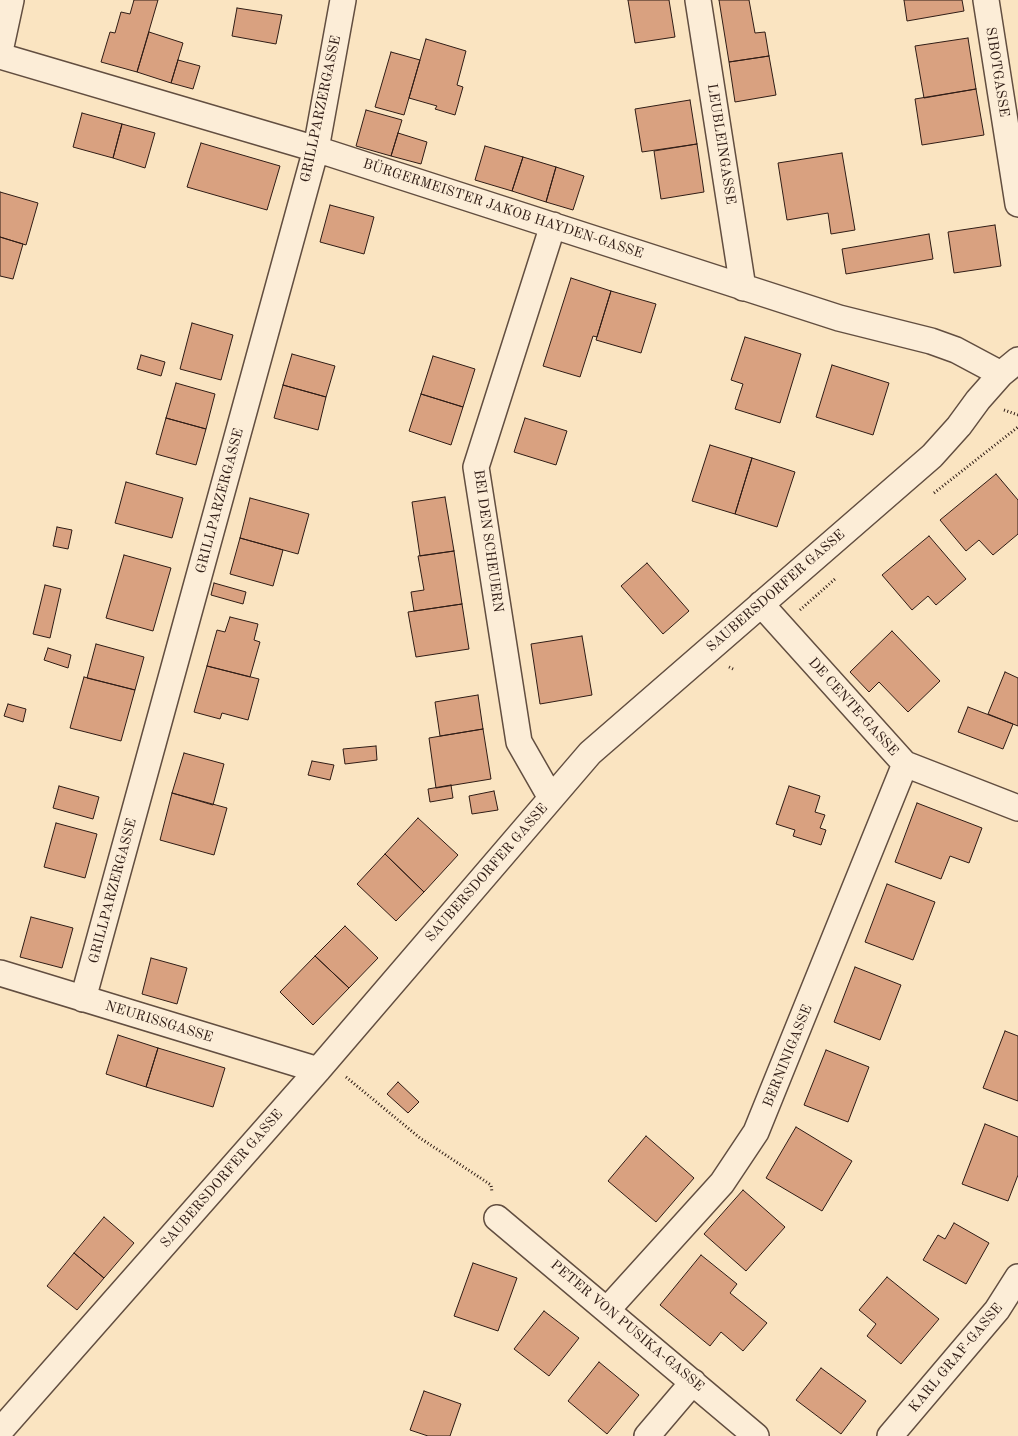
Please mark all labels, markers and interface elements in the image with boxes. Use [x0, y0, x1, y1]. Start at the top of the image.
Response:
street label: SIBOTGASSE [982, 26, 1012, 118]
street label: GRILLPARZERGASSE [297, 34, 345, 184]
street label: LEUBLEINGASSE [703, 82, 739, 206]
street label: BÜRGERMEISTER JAKOB HAYDEN-GASSE [361, 156, 645, 262]
street label: GRILLPARZERGASSE [193, 426, 247, 576]
street label: BEI DEN SCHEUERN [470, 468, 506, 614]
street label: SAUBERSDORFER GASSE [703, 526, 849, 656]
street label: DE CENTE-GASSE [804, 654, 902, 760]
street label: SAUBERSDORFER GASSE [422, 800, 552, 946]
street label: GRILLPARZERGASSE [86, 816, 140, 966]
street label: NEURISSGASSE [103, 998, 215, 1046]
street label: BERNINIGASSE [760, 1002, 816, 1110]
street label: SAUBERSDORFER GASSE [157, 1106, 287, 1252]
street label: PETER VON PUSIKA-GASSE [547, 1257, 707, 1395]
street label: KARL GRAF-GASSE [905, 1300, 1007, 1416]

